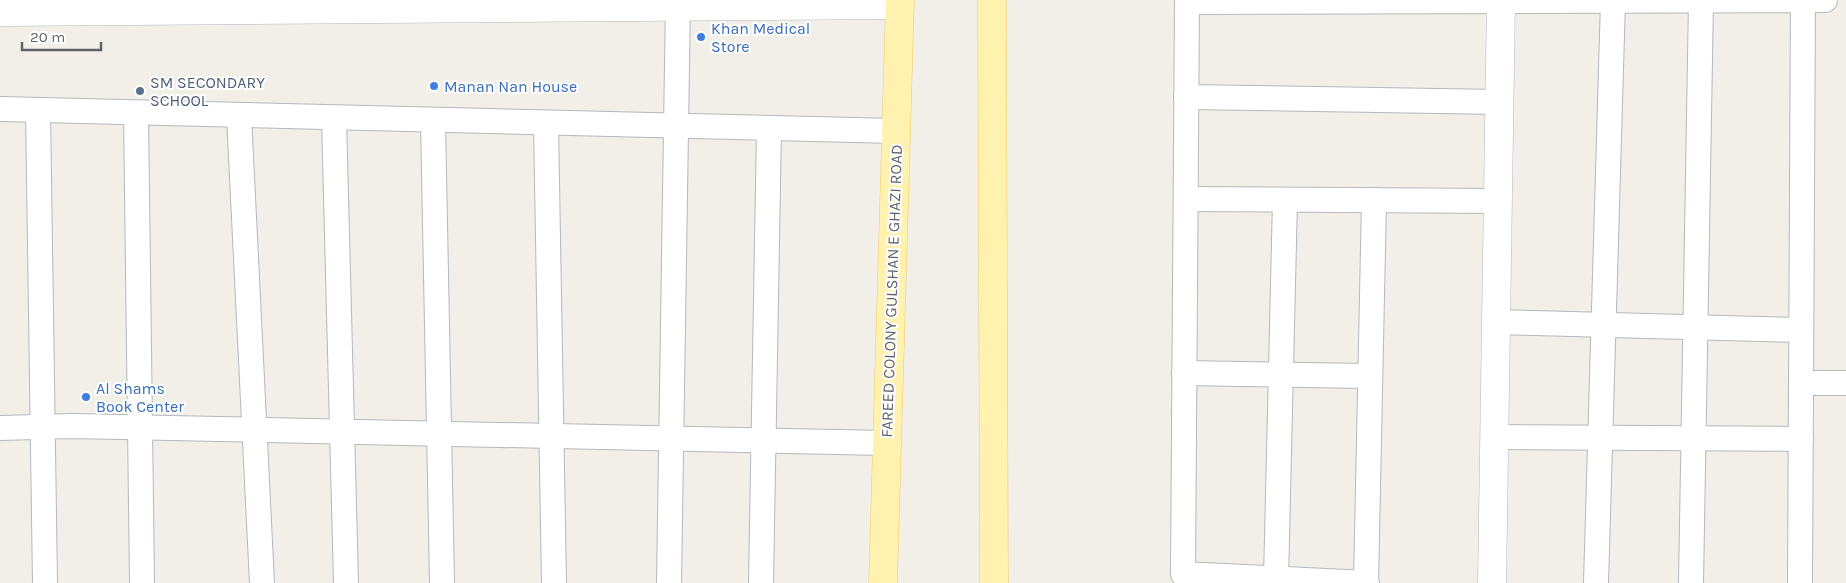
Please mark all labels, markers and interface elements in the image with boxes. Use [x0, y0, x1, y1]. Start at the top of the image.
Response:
place label: Khan Medical Store [711, 19, 810, 56]
scale bar [22, 20, 101, 52]
text: 20 m [30, 28, 65, 46]
marker: Khan Medical Store [695, 31, 707, 43]
place label: SM SECONDARY SCHOOL [150, 73, 265, 110]
place label: Manan Nan House [444, 77, 577, 96]
marker: Manan Nan House [428, 80, 440, 92]
marker: SM SECONDARY SCHOOL [134, 85, 146, 97]
street label: FAREED COLONY GULSHAN E GHAZI ROAD [877, 144, 906, 438]
place label: Al Shams Book Center [96, 379, 184, 416]
marker: Al Shams Book Center [80, 391, 92, 403]

